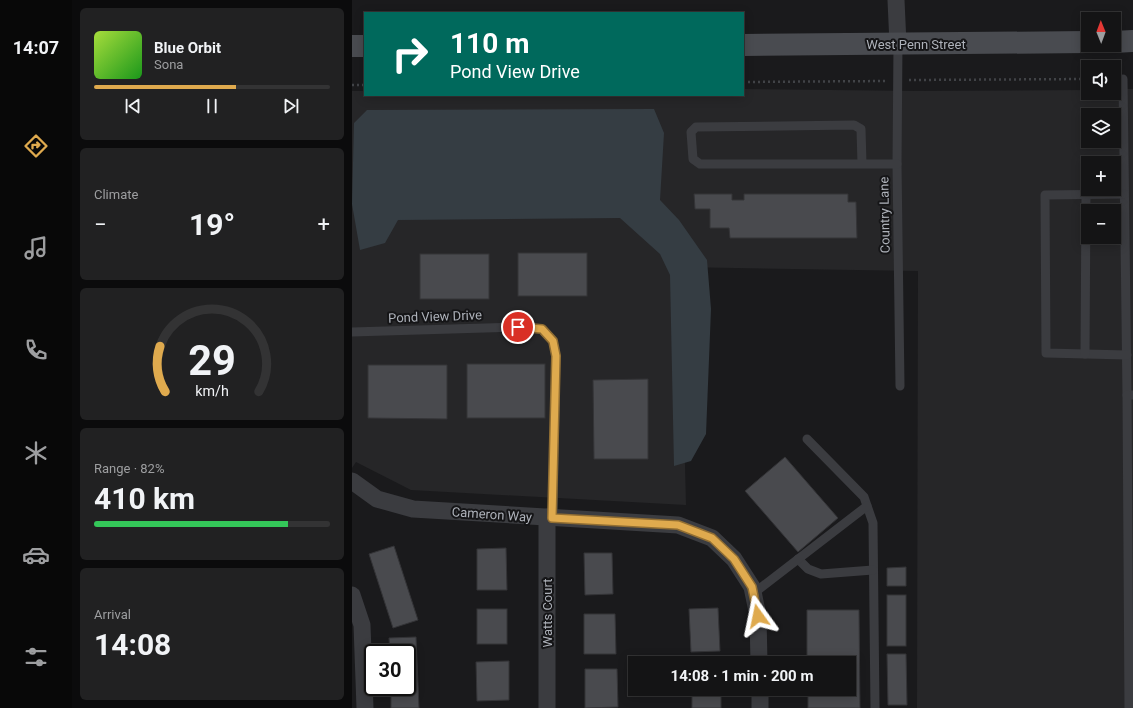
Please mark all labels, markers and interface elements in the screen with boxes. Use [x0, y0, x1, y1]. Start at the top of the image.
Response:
north arrow [1081, 12, 1121, 52]
map controls [1081, 12, 1121, 244]
text: 110 m [450, 27, 529, 60]
icon: right [384, 28, 436, 80]
text: 14:07 [13, 37, 59, 58]
street label: West Penn Street [866, 37, 966, 52]
text: Blue Orbit [154, 39, 221, 57]
text: Sona [154, 57, 183, 72]
button: sound [1081, 60, 1121, 100]
text: Pond View Drive [450, 61, 580, 82]
icon: previous [122, 95, 144, 117]
icon: pause [201, 95, 223, 117]
icon: next [280, 95, 302, 117]
button: layers [1081, 108, 1121, 148]
icon: directions [22, 132, 50, 160]
button: + [1081, 156, 1121, 196]
street label: Country Lane [876, 177, 893, 253]
text: Climate [94, 187, 138, 202]
button: − [1081, 204, 1121, 244]
text: 19° [189, 207, 235, 242]
text: − [94, 212, 107, 237]
text: + [318, 212, 330, 237]
icon: music [22, 234, 50, 262]
street label: Pond View Drive [388, 307, 482, 326]
pin [501, 310, 535, 344]
icon: arrive [507, 316, 529, 338]
icon: phone [22, 336, 50, 364]
text: 29 [188, 336, 236, 385]
text: km/h [195, 383, 229, 399]
icon: climate [22, 439, 50, 467]
text: Range · 82% [94, 461, 164, 476]
text: 410 km [94, 481, 195, 516]
street label: Cameron Way [451, 504, 533, 525]
icon: car [22, 541, 50, 569]
street label: Watts Court [540, 579, 555, 647]
position arrow [737, 595, 779, 637]
text: Arrival [94, 607, 131, 622]
text: 14:08 [94, 627, 171, 662]
icon: filters [22, 643, 50, 671]
speed limit sign: 30 [364, 644, 416, 696]
text: 14:08 · 1 min · 200 m [671, 667, 813, 685]

